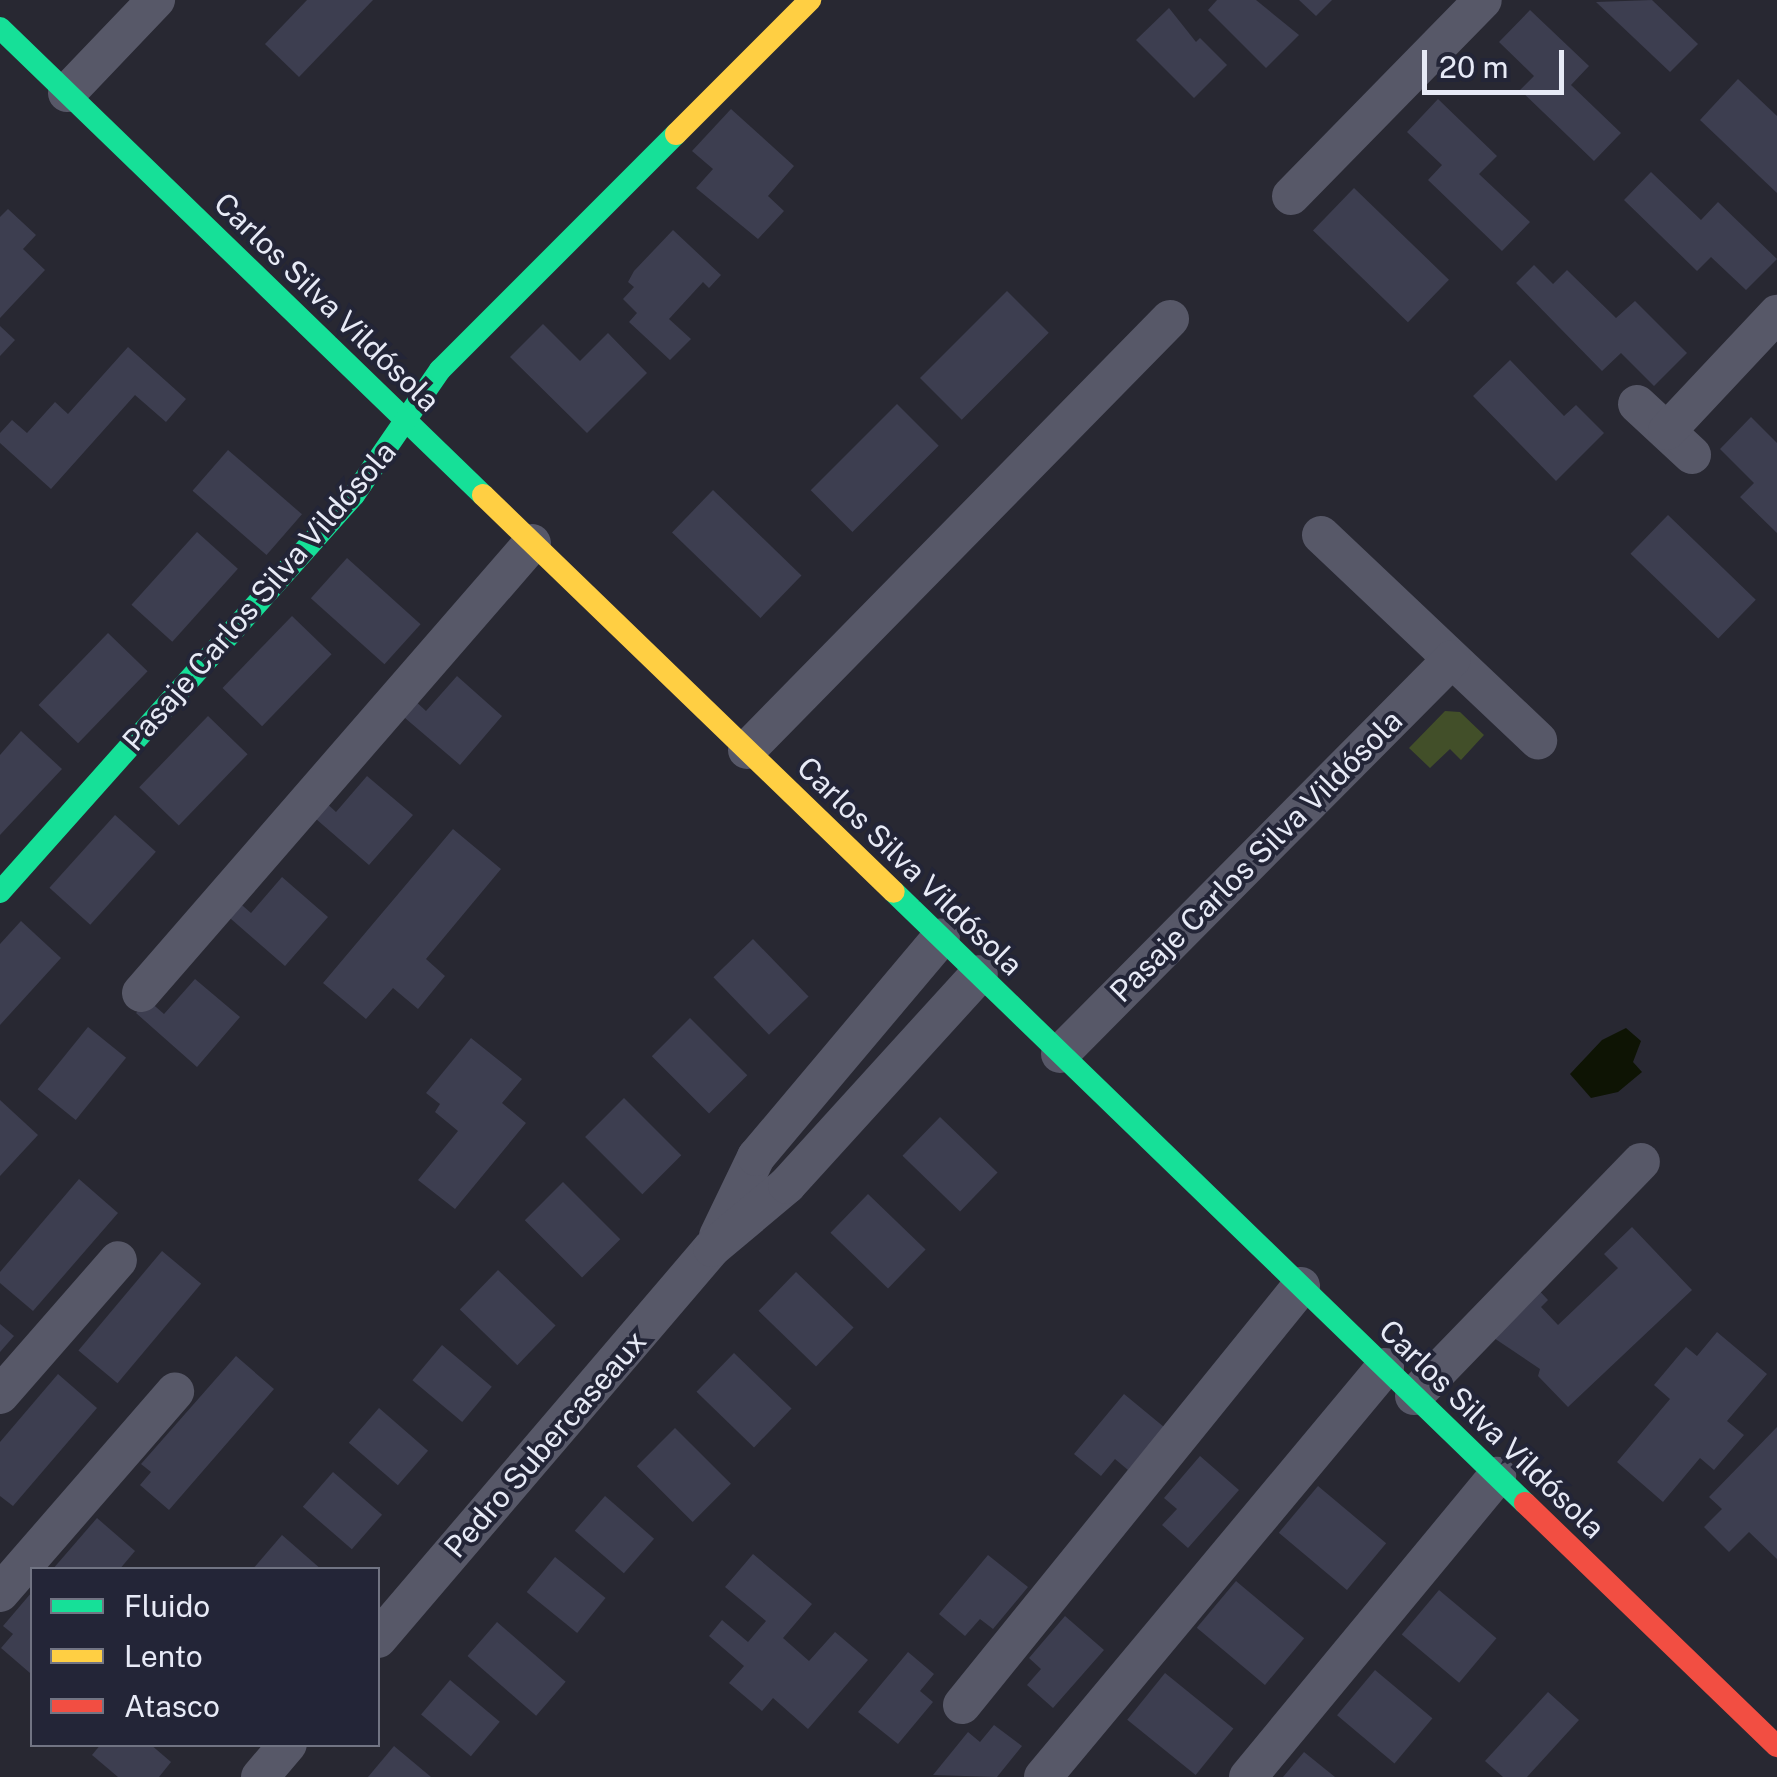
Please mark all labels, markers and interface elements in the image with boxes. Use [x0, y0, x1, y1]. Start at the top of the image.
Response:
scale bar [1427, 30, 1570, 92]
text: 20 m [1439, 49, 1508, 85]
street label: Carlos Silva Vildósola [207, 185, 447, 419]
street label: Pasaje Carlos Silva Vildósola [114, 434, 404, 758]
street label: Pasaje Carlos Silva Vildósola [1102, 702, 1410, 1010]
street label: Carlos Silva Vildósola [790, 749, 1030, 983]
street label: Carlos Silva Vildósola [1372, 1312, 1612, 1546]
street label: Pedro Subercaseaux [437, 1323, 653, 1565]
legend [30, 1567, 380, 1747]
text: Fluido [124, 1588, 210, 1624]
text: Lento [124, 1638, 203, 1674]
text: Atasco [124, 1688, 220, 1724]

